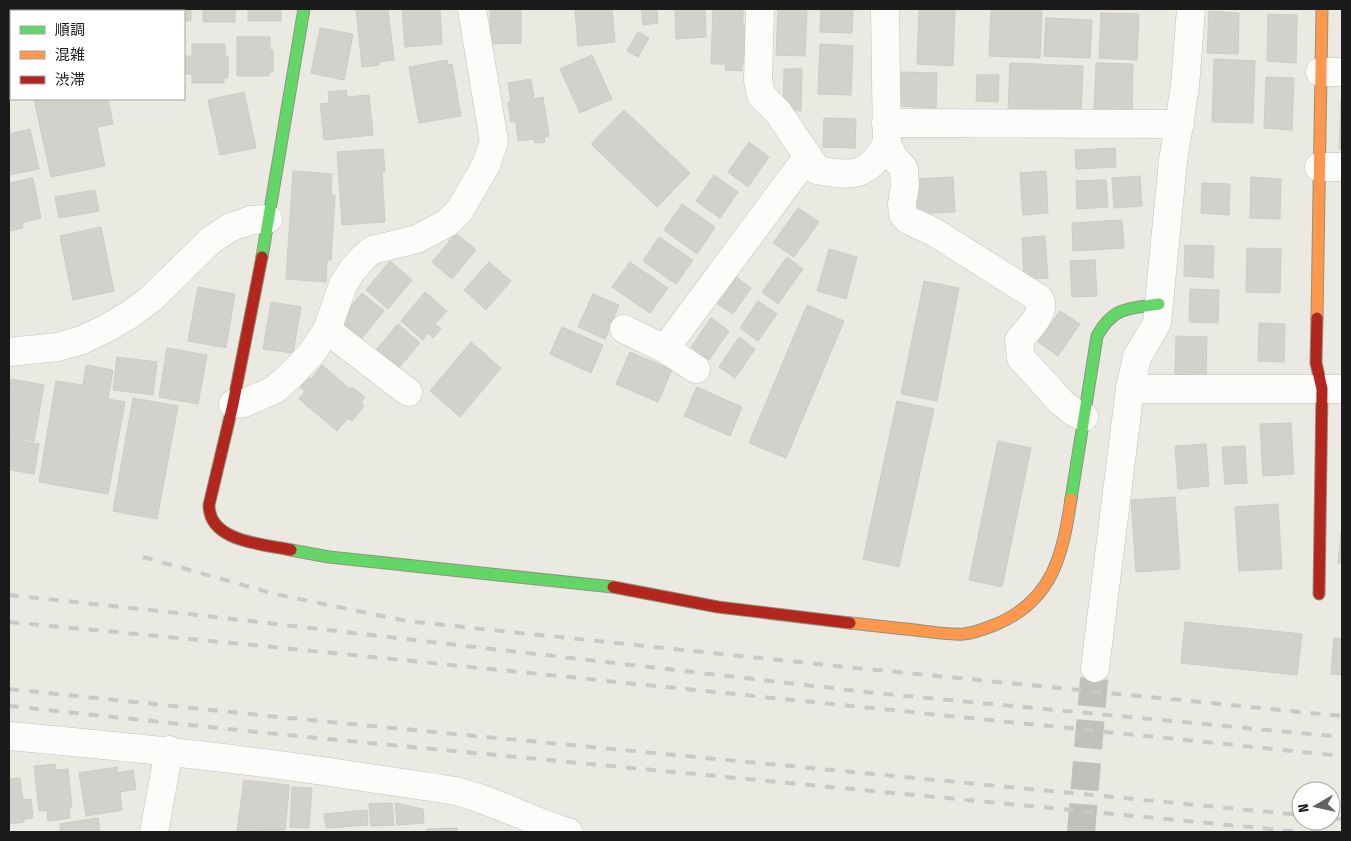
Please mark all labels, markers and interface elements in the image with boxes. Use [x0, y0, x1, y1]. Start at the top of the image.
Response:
legend [10, 10, 185, 100]
text: 順調 [55, 21, 85, 39]
text: 混雑 [55, 46, 85, 64]
text: 渋滞 [55, 71, 85, 89]
north arrow [1291, 781, 1341, 831]
text: N [1295, 802, 1313, 813]

